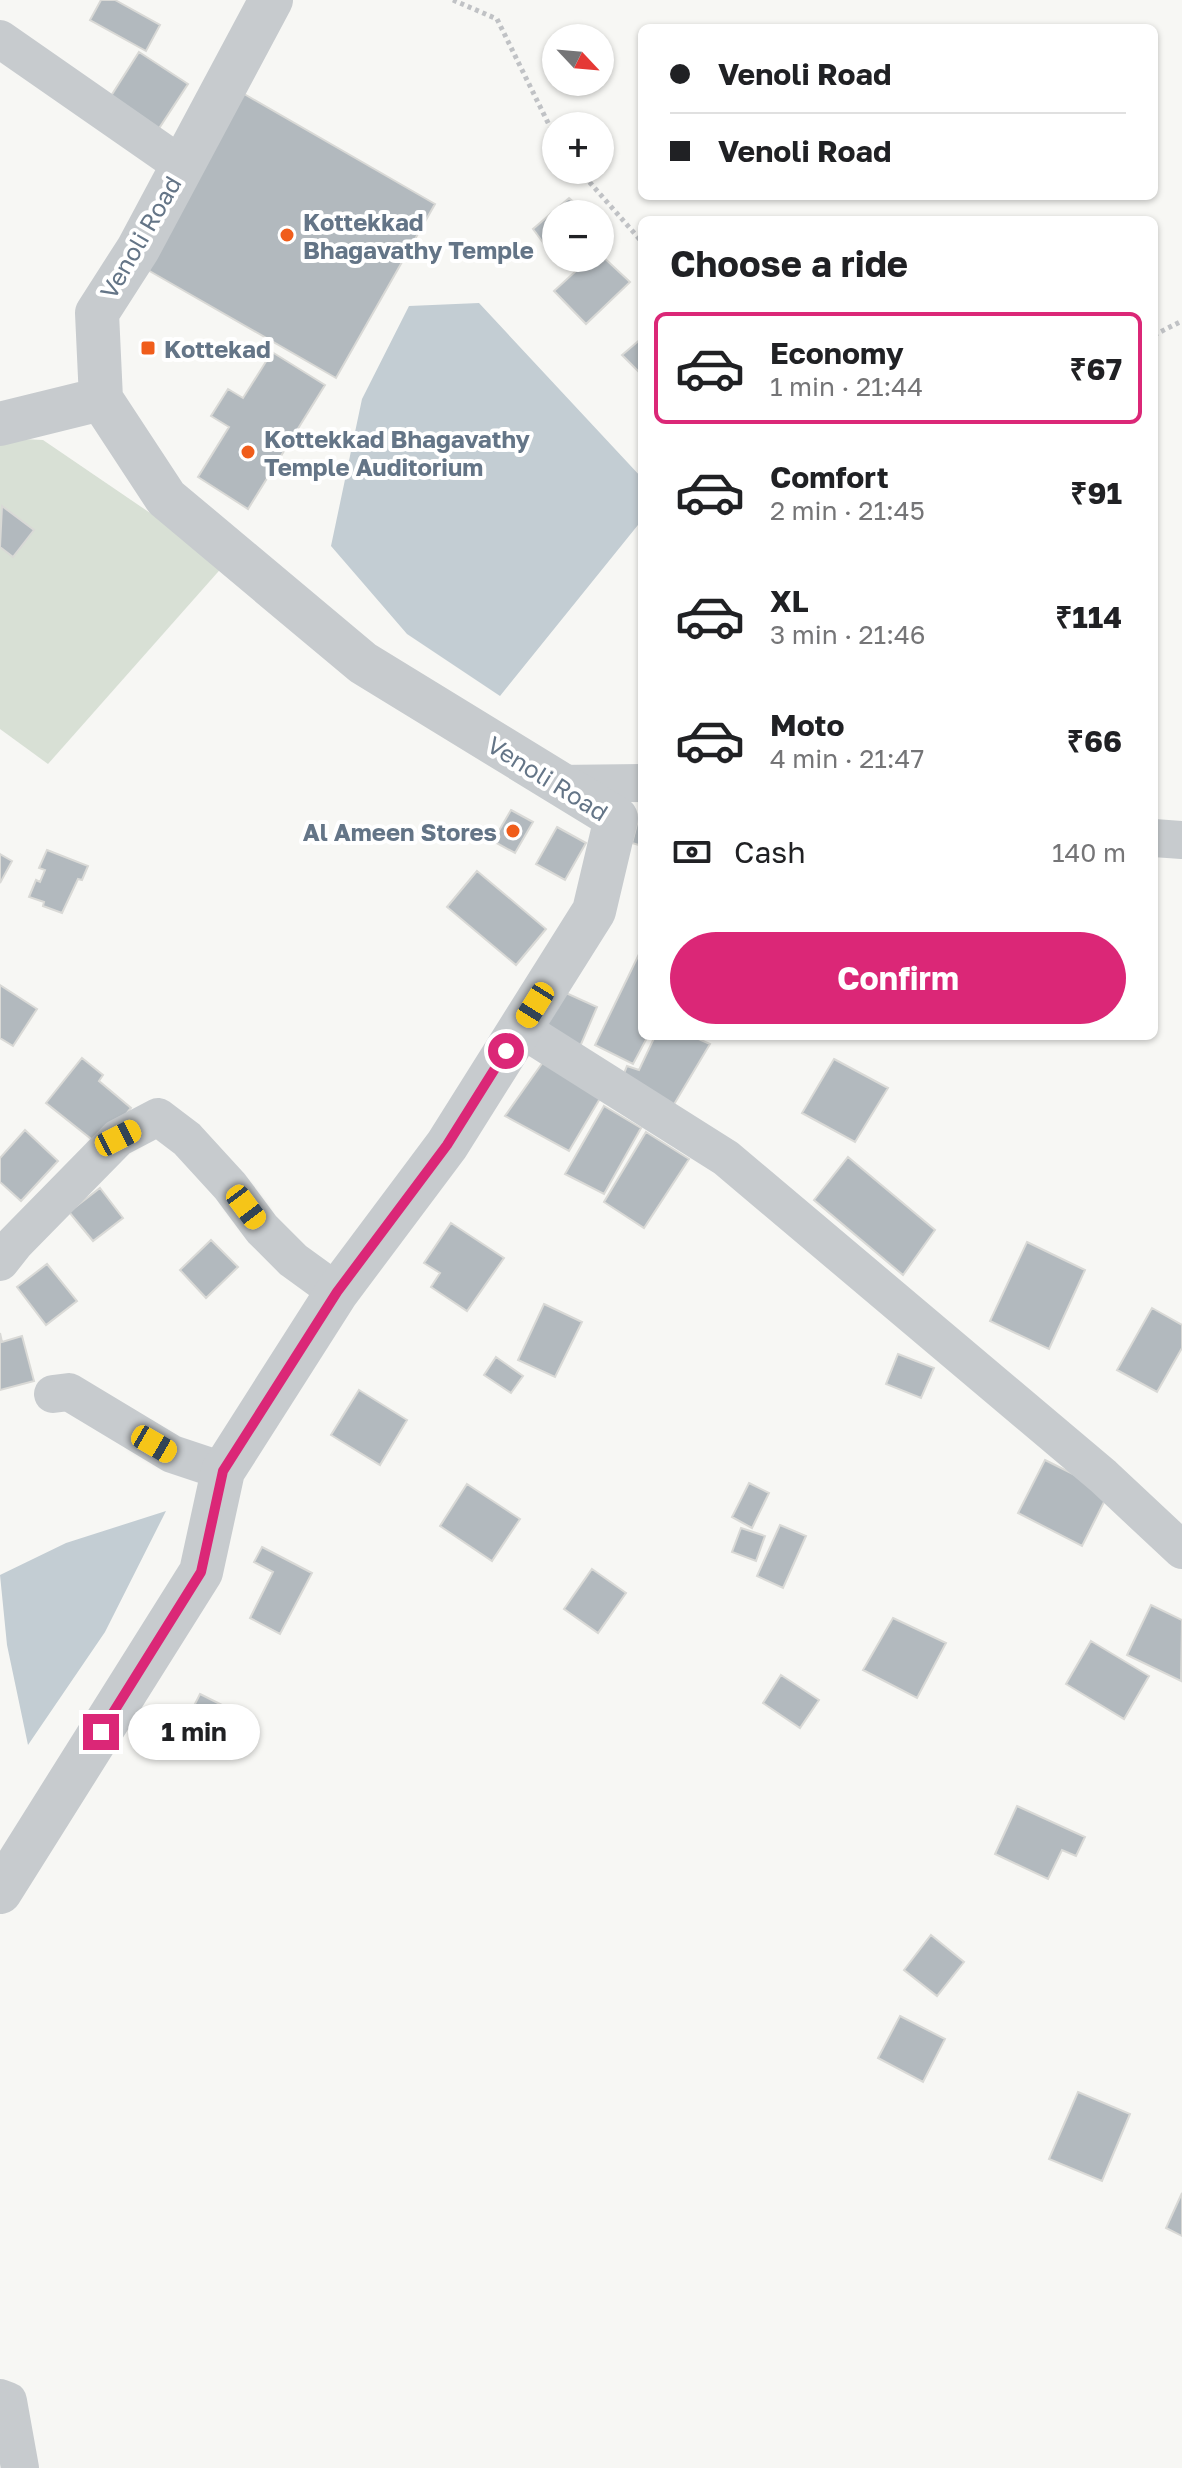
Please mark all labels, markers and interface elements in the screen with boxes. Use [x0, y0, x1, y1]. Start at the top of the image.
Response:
north arrow [542, 24, 614, 96]
map controls [542, 24, 614, 272]
text: Venoli Road [718, 56, 891, 92]
button: + [542, 112, 614, 184]
text: Venoli Road [718, 133, 891, 169]
street label: Venoli Road [93, 171, 187, 303]
button: − [542, 200, 614, 272]
place label: Kottekkad Bhagavathy Temple [303, 207, 534, 264]
marker: Kottekkad Bhagavathy Temple [278, 226, 296, 244]
text: Choose a ride [670, 242, 908, 285]
icon: car [674, 332, 746, 404]
place label: Kottekad [164, 334, 271, 363]
text: Economy [770, 335, 904, 371]
marker: Kottekad [139, 339, 157, 357]
text: ₹67 [1069, 351, 1122, 387]
text: 1 min · 21:44 [770, 371, 923, 402]
place label: Kottekkad Bhagavathy Temple Auditorium [264, 424, 531, 481]
marker: Kottekkad Bhagavathy Temple Auditorium [239, 443, 257, 461]
icon: car [674, 456, 746, 528]
text: Comfort [770, 459, 889, 495]
text: ₹91 [1070, 475, 1122, 511]
text: 2 min · 21:45 [770, 495, 925, 526]
icon: car [674, 580, 746, 652]
text: XL [770, 583, 809, 619]
text: ₹114 [1055, 599, 1122, 635]
text: 3 min · 21:46 [770, 619, 926, 650]
icon: car [674, 704, 746, 776]
text: Moto [770, 707, 845, 743]
text: ₹66 [1067, 723, 1122, 759]
street label: Venoli Road [482, 729, 614, 827]
text: 4 min · 21:47 [770, 743, 924, 774]
place label: Al Ameen Stores [303, 817, 497, 846]
marker: Al Ameen Stores [504, 822, 522, 840]
icon: cash [670, 830, 714, 874]
text: Cash [734, 834, 806, 870]
text: 140 m [1052, 837, 1126, 868]
button: Confirm [670, 932, 1126, 1024]
car [512, 978, 558, 1032]
route start [488, 1033, 524, 1069]
car [91, 1116, 145, 1160]
car [222, 1181, 270, 1233]
car [127, 1422, 181, 1466]
callout: 1 min [129, 1704, 261, 1760]
route end [83, 1714, 119, 1750]
text: 1 min [161, 1716, 227, 1747]

